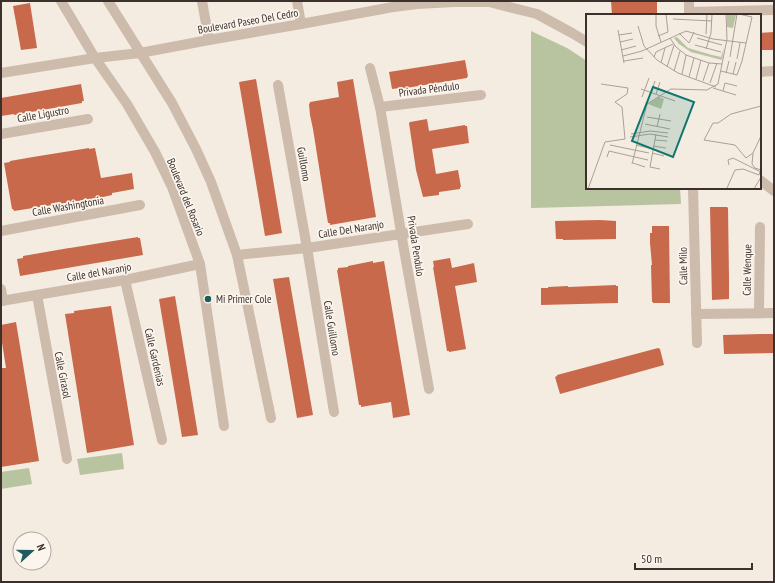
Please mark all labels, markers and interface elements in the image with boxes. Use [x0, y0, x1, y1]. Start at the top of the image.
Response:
street label: Boulevard Paseo Del Cedro [197, 5, 300, 37]
inset map [586, 14, 761, 189]
street label: Privada Péndulo [398, 78, 460, 100]
street label: Calle Ligustro [16, 103, 70, 125]
street label: Guillomo [294, 146, 314, 182]
street label: Boulevard del Rosario [164, 156, 208, 238]
street label: Calle Washingtonia [31, 193, 105, 219]
street label: Privada Pendulo [404, 215, 428, 278]
street label: Calle Del Naranjo [317, 217, 385, 241]
street label: Calle Wenque [740, 244, 754, 296]
street label: Calle Milo [676, 247, 690, 285]
street label: Calle del Naranjo [66, 259, 133, 285]
place label: Mi Primer Cole [216, 292, 272, 306]
marker: Mi Primer Cole [203, 294, 213, 304]
street label: Calle Guillomo [321, 299, 343, 357]
street label: Calle Gardenias [142, 327, 168, 387]
street label: Calle Girasol [52, 350, 74, 400]
north arrow [12, 531, 52, 571]
text: N [34, 542, 49, 553]
scale bar [635, 545, 752, 571]
text: 50 m [641, 551, 662, 566]

